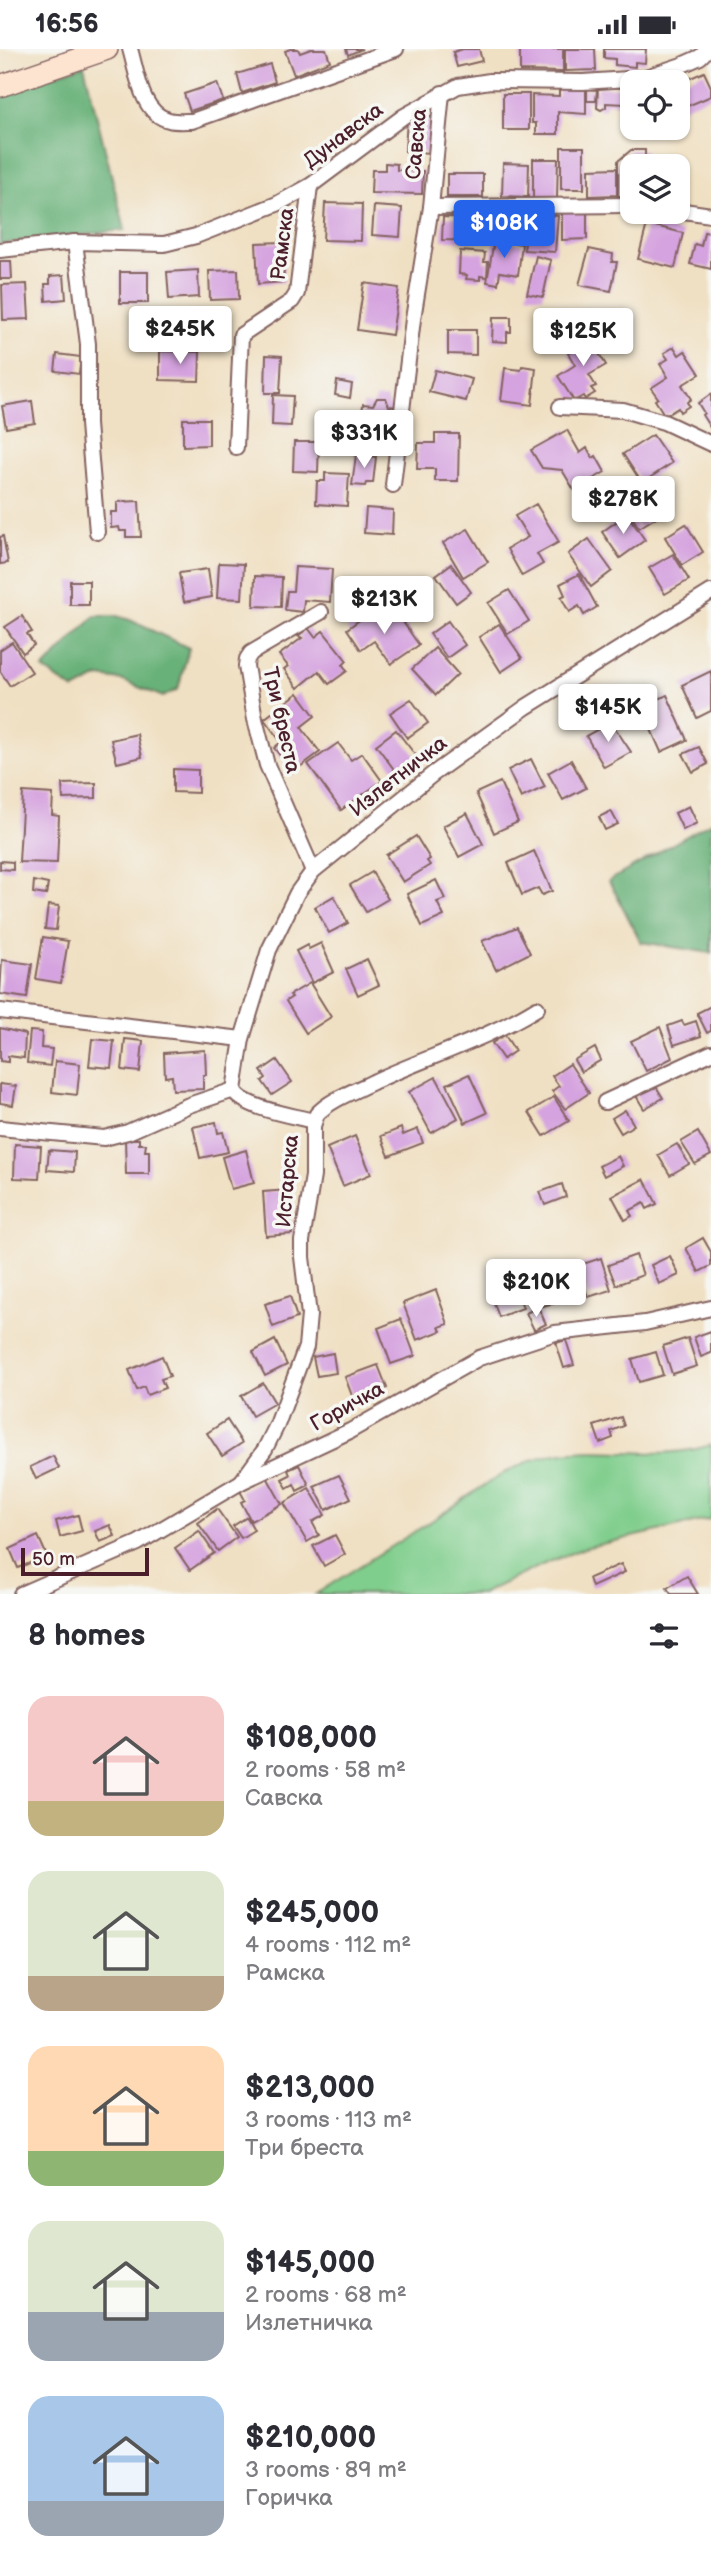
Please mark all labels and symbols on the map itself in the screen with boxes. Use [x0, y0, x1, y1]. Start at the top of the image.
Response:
street label: Дунавска [298, 97, 389, 173]
street label: Савска [401, 107, 432, 181]
pin: $108K [455, 201, 553, 260]
street label: Рамска [266, 206, 299, 282]
pin: $245K [131, 307, 229, 366]
pin: $125K [534, 309, 632, 368]
pin: $331K [315, 411, 413, 470]
pin: $278K [574, 477, 672, 536]
pin: $213K [335, 577, 433, 636]
street label: Три бреста [257, 664, 306, 776]
pin: $145K [559, 685, 657, 744]
street label: Излетничка [345, 730, 452, 822]
street label: Истарска [271, 1133, 304, 1228]
pin: $210K [487, 1259, 585, 1319]
street label: Горичка [306, 1376, 389, 1437]
scale bar [21, 1545, 149, 1577]

